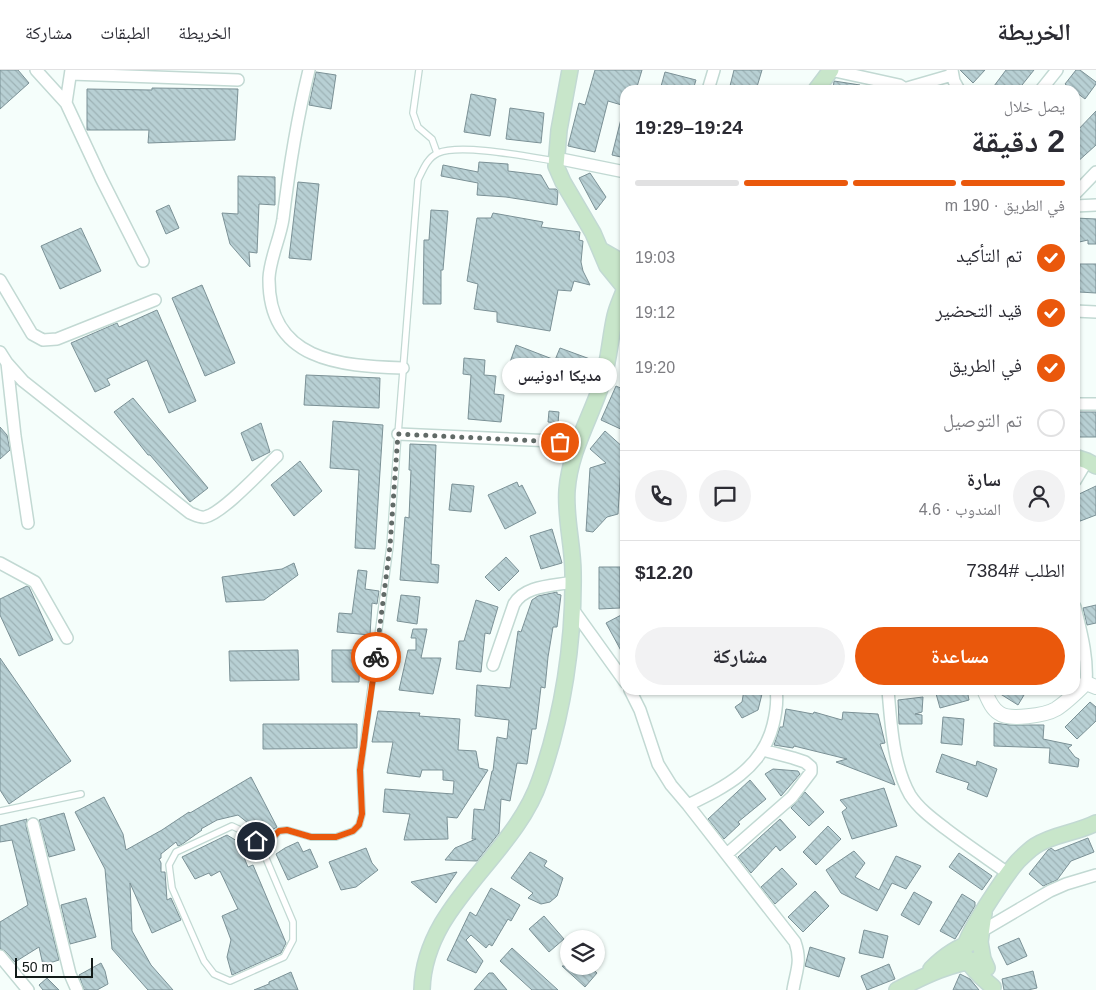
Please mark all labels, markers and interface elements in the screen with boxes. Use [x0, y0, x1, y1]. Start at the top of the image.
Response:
text: الخريطة [997, 18, 1071, 45]
text: مشاركة [25, 23, 72, 43]
text: الطبقات [100, 23, 150, 43]
text: الخريطة [178, 23, 231, 43]
text: يصل خلال [1004, 98, 1065, 115]
text: 19:24–19:29 [635, 117, 743, 138]
text: 2 دقيقة [971, 123, 1065, 159]
text: في الطريق · 190 m [945, 197, 1065, 214]
icon: check [1037, 244, 1065, 272]
text: تم التأكيد [956, 245, 1022, 266]
text: 19:03 [635, 249, 675, 266]
icon: check [1037, 299, 1065, 327]
text: قيد التحضير [936, 300, 1022, 321]
text: 19:12 [635, 304, 675, 321]
icon: check [1037, 354, 1065, 382]
text: في الطريق [949, 355, 1022, 376]
callout: مديكا ادونيس [502, 357, 618, 392]
text: 19:20 [635, 359, 675, 376]
text: مديكا ادونيس [518, 367, 601, 384]
text: تم التوصيل [943, 410, 1022, 431]
pin [539, 421, 581, 463]
icon: bag [546, 428, 574, 456]
text: سارة [967, 469, 1001, 490]
button: phone [635, 470, 687, 522]
button: chat [699, 470, 751, 522]
button: person [1013, 470, 1065, 522]
text: المندوب · 4.6 [919, 501, 1001, 518]
text: الطلب #7384 [966, 560, 1065, 581]
text: $12.20 [635, 562, 693, 583]
button: مشاركة [635, 627, 845, 685]
button: مساعدة [855, 627, 1065, 685]
courier [351, 632, 401, 682]
icon: bike [362, 643, 390, 671]
pin [235, 820, 277, 862]
icon: home [242, 827, 270, 855]
map controls [560, 930, 605, 975]
button: layers [560, 930, 605, 975]
scale bar [15, 955, 92, 978]
text: 50 m [22, 959, 53, 975]

